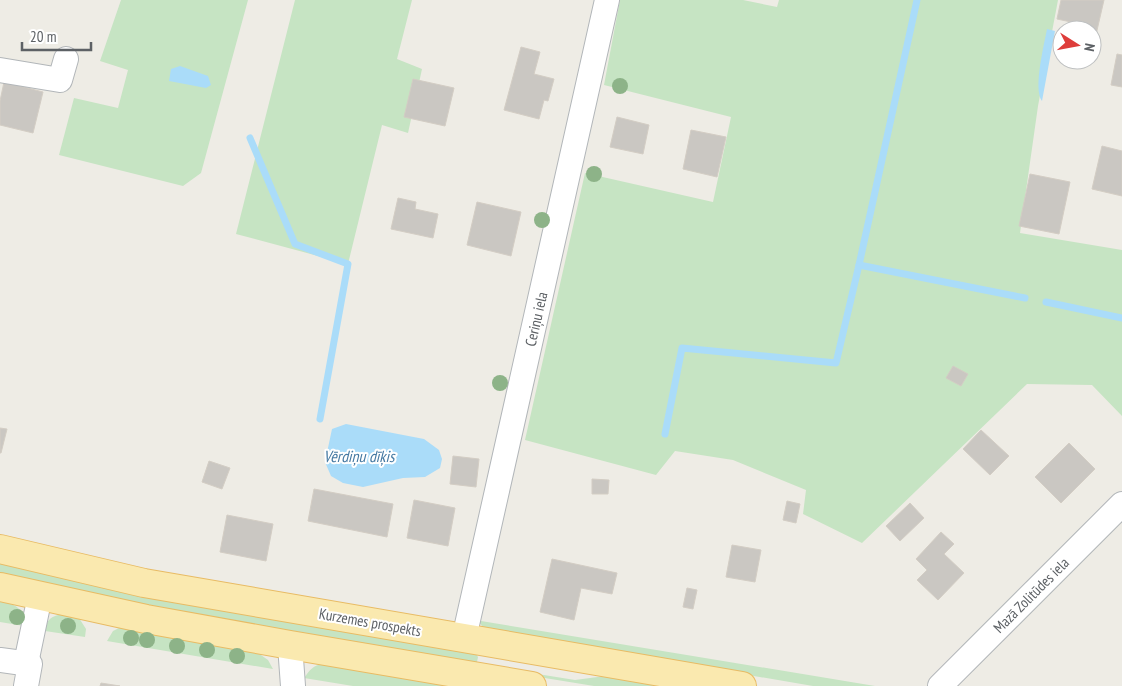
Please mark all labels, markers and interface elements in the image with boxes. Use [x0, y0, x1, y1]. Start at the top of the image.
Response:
scale bar [22, 20, 91, 52]
north arrow [1052, 20, 1102, 70]
text: 20 m [30, 27, 56, 46]
text: N [1080, 42, 1099, 53]
street label: Ceriņu iela [521, 290, 551, 348]
water label: Vērdiņu dīķis [324, 446, 396, 466]
street label: Mazā Zolitūdes iela [989, 553, 1073, 637]
street label: Kurzemes prospekts [318, 604, 422, 640]

